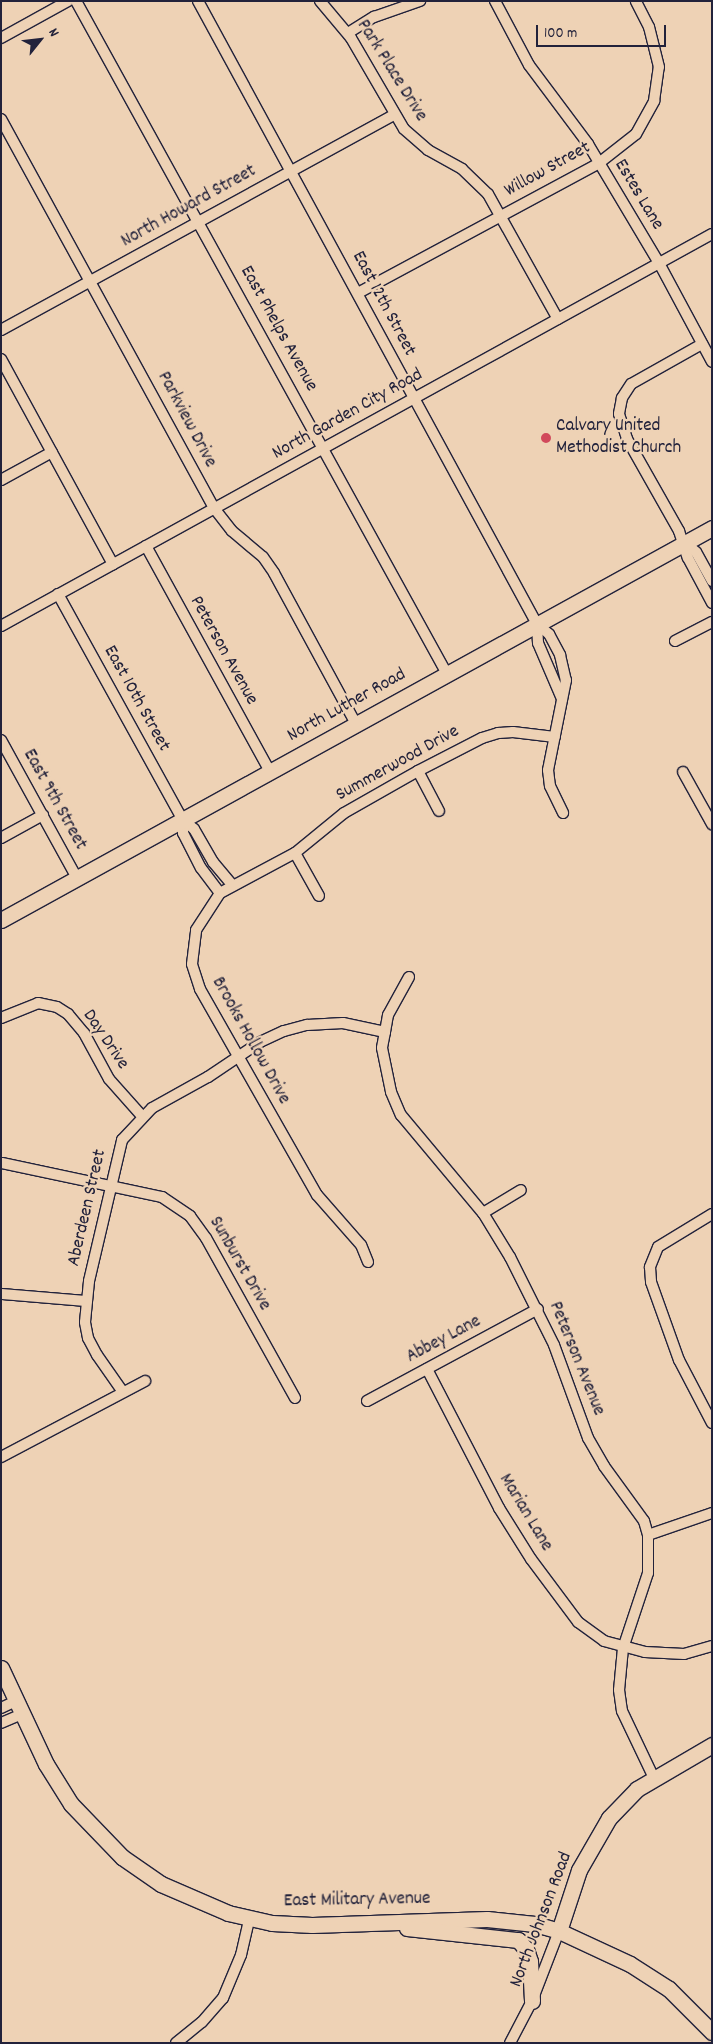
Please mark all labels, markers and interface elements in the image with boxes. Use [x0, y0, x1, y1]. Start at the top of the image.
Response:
north arrow [15, 15, 65, 65]
scale bar [538, 15, 668, 47]
street label: Park Place Drive [351, 16, 431, 126]
text: 100 m [544, 23, 577, 45]
text: N [43, 25, 64, 41]
street label: Willow Street [501, 137, 595, 203]
street label: Estes Lane [608, 156, 668, 234]
street label: North Howard Street [118, 160, 260, 254]
street label: East 12th Street [346, 248, 420, 360]
street label: East Phelps Avenue [234, 262, 322, 396]
street label: North Garden City Road [269, 364, 427, 466]
street label: Parkview Drive [151, 368, 221, 472]
place label: Calvary United Methodist Church [556, 416, 681, 460]
marker: Calvary United Methodist Church [540, 432, 552, 444]
street label: Peterson Avenue [184, 593, 262, 709]
street label: East 10th Street [98, 642, 174, 756]
street label: North Luther Road [284, 664, 410, 748]
street label: Summerwood Drive [333, 721, 463, 807]
street label: East 9th Street [17, 746, 91, 854]
street label: Brooks Hollow Drive [206, 973, 294, 1109]
street label: Day Drive [77, 1006, 133, 1074]
street label: Aberdeen Street [64, 1147, 112, 1269]
street label: Sunburst Drive [203, 1213, 275, 1315]
street label: Peterson Avenue [543, 1299, 609, 1419]
street label: Abbey Lane [403, 1311, 485, 1369]
street label: Marian Lane [493, 1470, 557, 1556]
street label: North Johnson Road [506, 1849, 578, 1991]
street label: East Military Avenue [284, 1888, 430, 1914]

